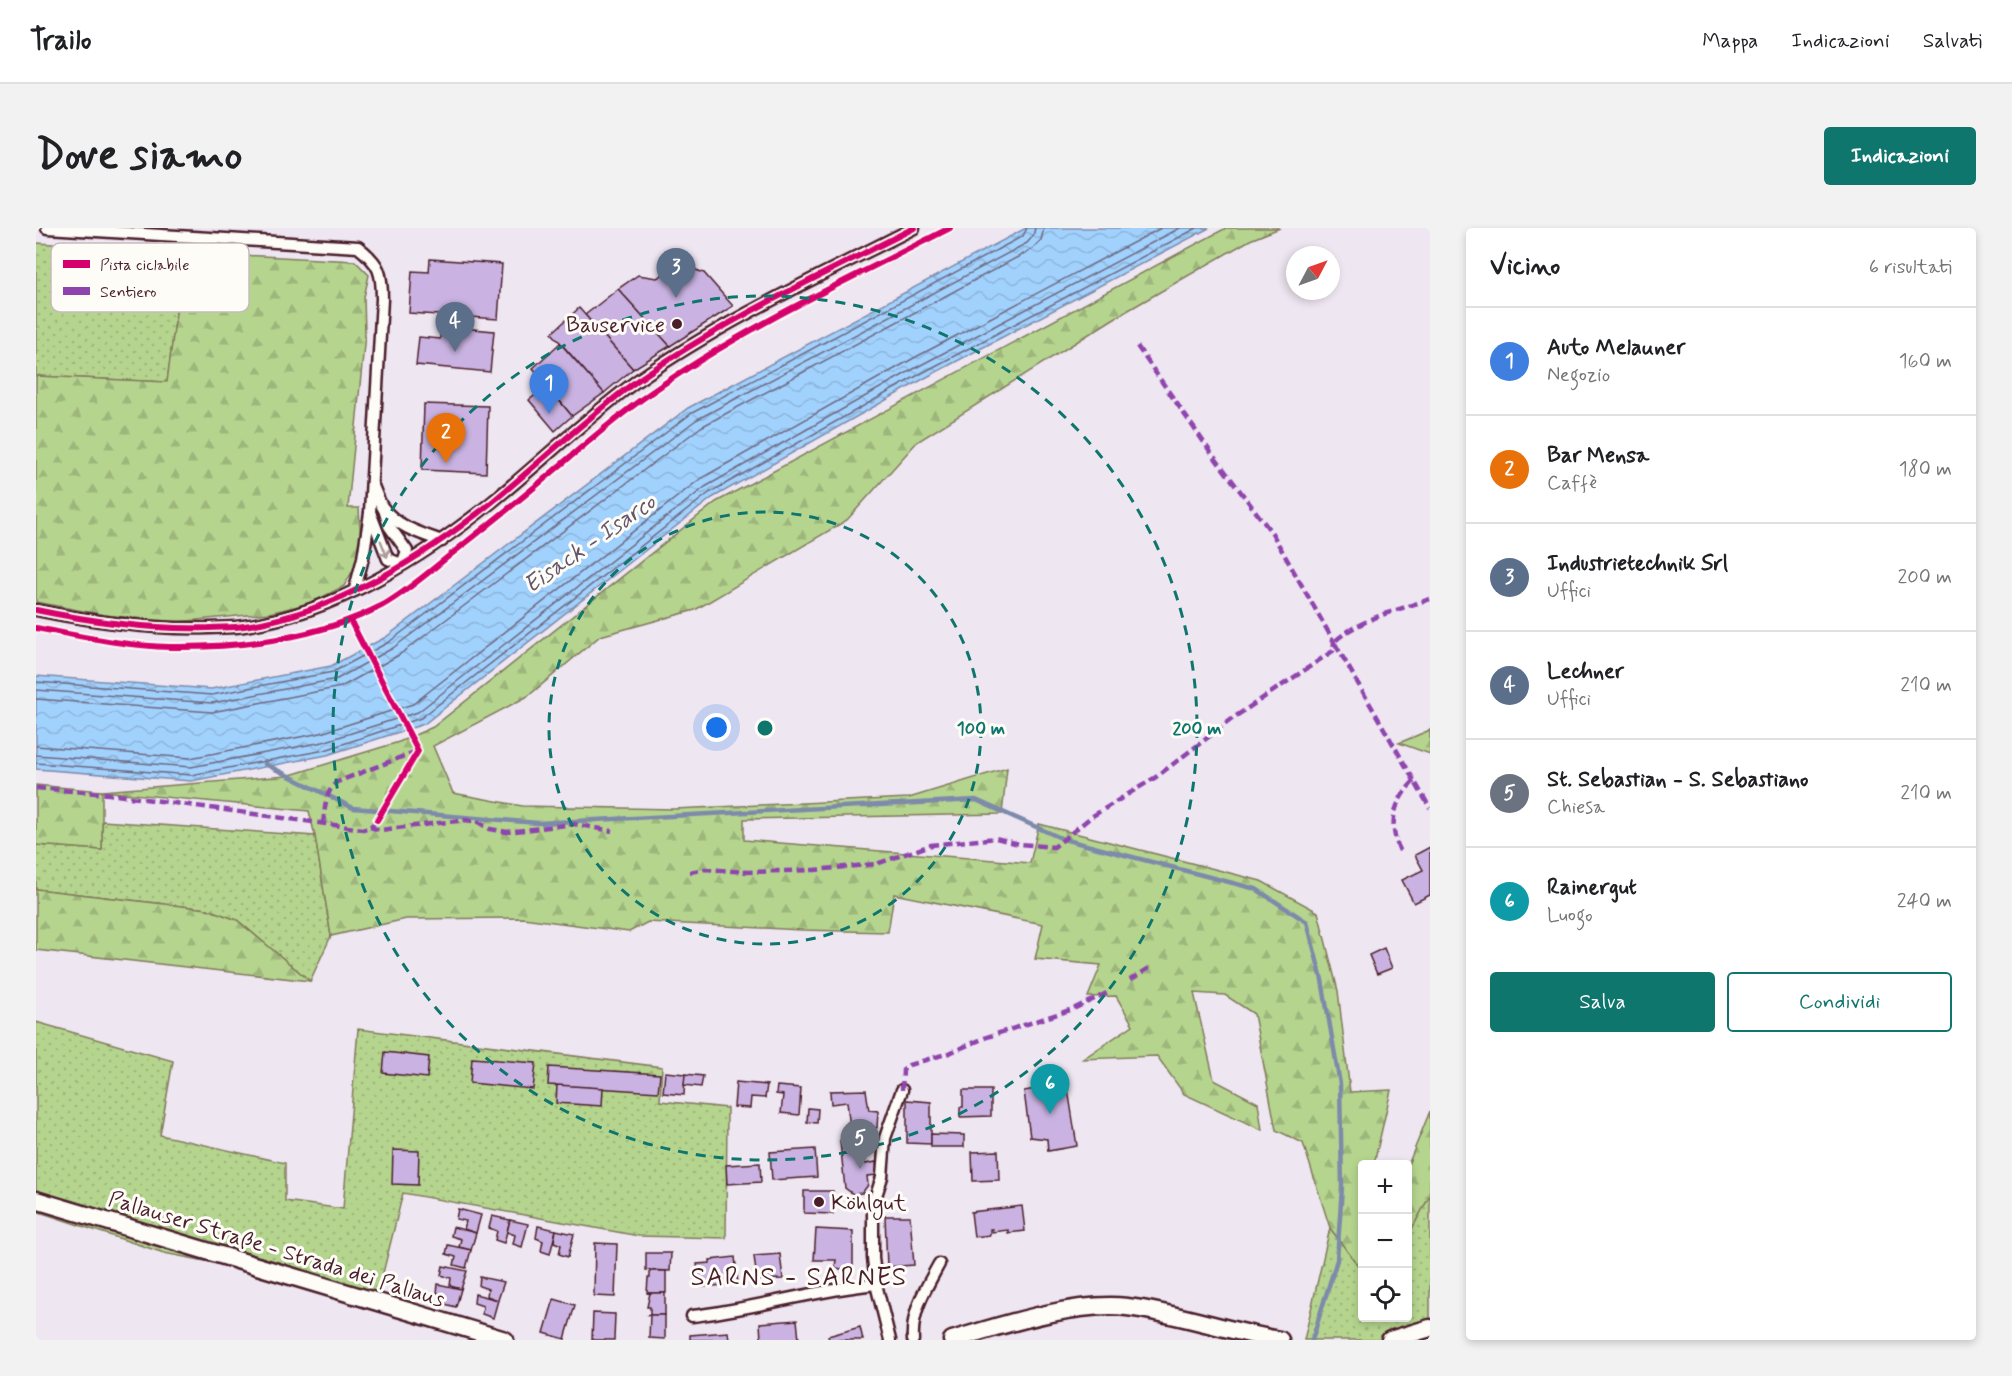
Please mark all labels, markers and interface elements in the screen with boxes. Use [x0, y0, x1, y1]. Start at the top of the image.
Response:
text: Trailo [30, 23, 91, 60]
text: Mappa [1702, 27, 1758, 55]
text: Indicazioni [1791, 27, 1890, 55]
text: Salvati [1923, 27, 1982, 55]
button: Indicazioni [1824, 127, 1976, 185]
text: Dove siamo [36, 129, 242, 184]
legend [51, 243, 249, 312]
north arrow [1286, 246, 1340, 300]
pin: 3 [656, 248, 696, 298]
text: Vicino [1490, 250, 1560, 284]
text: 6 risultati [1869, 254, 1952, 281]
text: Pista ciclabile [100, 255, 189, 276]
text: Sentiero [100, 282, 157, 303]
pin: 4 [436, 302, 474, 352]
place label: Bauservice [566, 312, 665, 340]
marker: Bauservice [670, 317, 684, 331]
text: Auto Melauner [1547, 334, 1685, 362]
text: 1 [1505, 348, 1514, 375]
text: 160 m [1899, 348, 1952, 375]
text: Negozio [1547, 362, 1610, 389]
pin: 1 [530, 364, 568, 414]
pin: 2 [426, 414, 466, 463]
text: Bar Mensa [1547, 442, 1649, 470]
text: 2 [1505, 456, 1514, 483]
text: 180 m [1899, 456, 1952, 483]
text: Caffè [1547, 470, 1597, 497]
water label: Eisack - Isarco [518, 487, 663, 601]
one-way arrow [379, 540, 390, 558]
text: Industrietechnik Srl [1547, 550, 1728, 578]
text: 3 [1505, 564, 1514, 591]
text: 200 m [1897, 564, 1952, 591]
text: Uffici [1547, 578, 1591, 605]
text: Lechner [1547, 658, 1624, 686]
text: 4 [1504, 672, 1515, 699]
text: 210 m [1900, 672, 1952, 699]
text: Uffici [1547, 686, 1591, 713]
your location [702, 713, 731, 742]
text: 100 m [957, 717, 1005, 741]
text: 200 m [1172, 717, 1222, 741]
centre of rings [755, 718, 775, 738]
text: St. Sebastian - S. Sebastiano [1547, 766, 1809, 794]
text: 5 [1504, 780, 1516, 807]
text: 210 m [1900, 780, 1952, 807]
text: Chiesa [1547, 794, 1605, 821]
text: Rainergut [1547, 874, 1637, 902]
text: 6 [1504, 888, 1515, 915]
text: 240 m [1897, 888, 1952, 915]
text: Luogo [1547, 902, 1593, 929]
button: Salva [1490, 972, 1715, 1032]
button: Condividi [1727, 972, 1952, 1032]
pin: 6 [1030, 1064, 1070, 1114]
pin: 5 [840, 1120, 880, 1169]
map controls [1358, 1160, 1412, 1322]
button: + [1358, 1160, 1412, 1214]
street label: Pallauser Straße - Strada dei Pallaus [105, 1185, 448, 1315]
place label: Köhlgut [831, 1190, 906, 1221]
marker: Köhlgut [812, 1195, 826, 1209]
button: − [1358, 1214, 1412, 1268]
district label: SARNS - SARNES [690, 1261, 908, 1295]
button: locate [1358, 1268, 1412, 1322]

